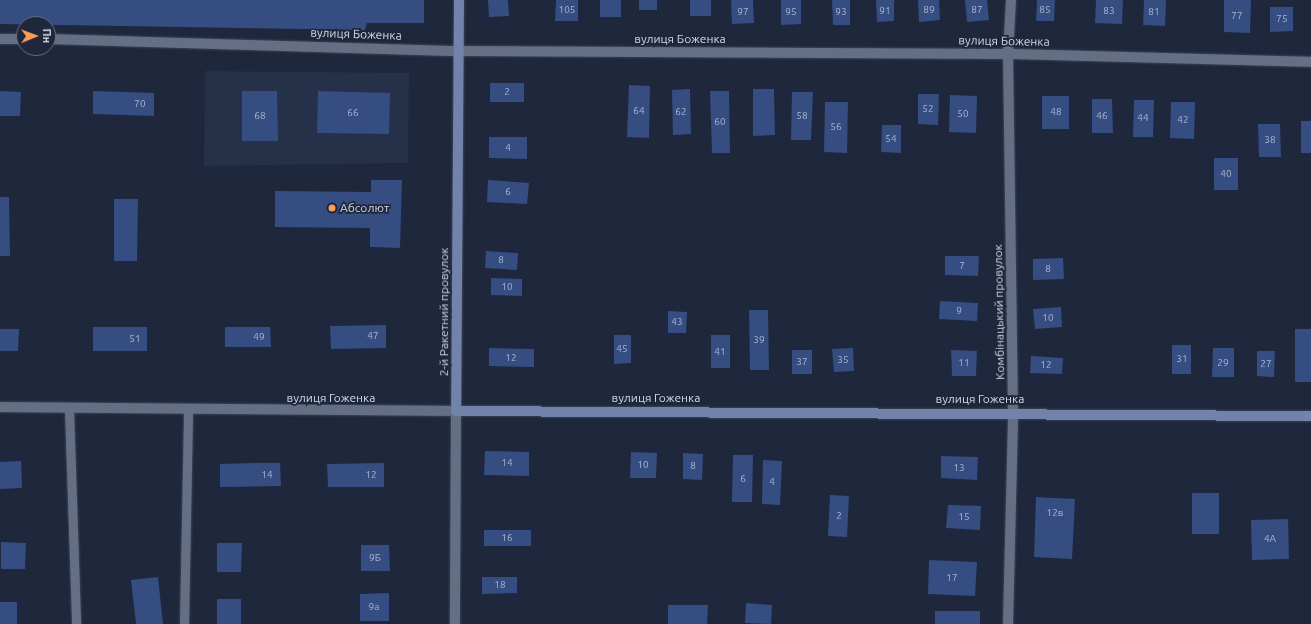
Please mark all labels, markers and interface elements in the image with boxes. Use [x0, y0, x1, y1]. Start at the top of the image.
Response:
house number: 105 [559, 4, 575, 16]
house number: 89 [923, 4, 935, 16]
house number: 87 [971, 4, 983, 16]
house number: 85 [1039, 4, 1051, 16]
house number: 91 [879, 5, 891, 17]
house number: 83 [1103, 5, 1115, 17]
house number: 97 [737, 6, 749, 18]
house number: 95 [785, 6, 797, 18]
house number: 93 [835, 6, 847, 18]
house number: 81 [1148, 6, 1160, 18]
house number: 77 [1231, 10, 1243, 22]
house number: 75 [1276, 13, 1288, 25]
north arrow [16, 16, 56, 56]
street label: вулиця Боженка [310, 25, 402, 43]
text: Пн [41, 28, 53, 43]
street label: вулиця Боженка [634, 32, 726, 46]
street label: вулиця Боженка [958, 33, 1050, 49]
house number: 2 [504, 86, 510, 98]
house number: 70 [134, 98, 146, 110]
house number: 52 [922, 103, 934, 115]
house number: 64 [633, 105, 645, 117]
house number: 62 [675, 106, 687, 118]
house number: 48 [1050, 106, 1062, 118]
house number: 66 [347, 107, 359, 119]
house number: 50 [957, 108, 969, 120]
house number: 68 [254, 110, 266, 122]
house number: 58 [796, 110, 808, 122]
house number: 46 [1096, 110, 1108, 122]
house number: 44 [1137, 112, 1149, 124]
house number: 42 [1177, 114, 1189, 126]
house number: 60 [714, 116, 726, 128]
house number: 56 [830, 121, 842, 133]
house number: 54 [885, 133, 897, 145]
house number: 38 [1264, 134, 1276, 146]
house number: 4 [505, 142, 511, 154]
house number: 40 [1220, 168, 1232, 180]
house number: 6 [505, 186, 511, 198]
place label: Абсолют [340, 201, 389, 215]
marker: Абсолют [327, 203, 337, 213]
street label: Комбінацький провулок [991, 244, 1007, 380]
street label: 2-й Ракетний провулок [437, 248, 451, 376]
house number: 8 [498, 254, 504, 266]
house number: 7 [959, 260, 965, 272]
house number: 8 [1045, 263, 1051, 275]
house number: 10 [501, 281, 513, 293]
house number: 9 [956, 305, 962, 317]
house number: 10 [1042, 312, 1054, 324]
house number: 43 [671, 316, 683, 328]
house number: 47 [367, 330, 379, 342]
house number: 49 [253, 331, 265, 343]
house number: 51 [129, 333, 141, 345]
house number: 39 [753, 334, 765, 346]
house number: 45 [616, 343, 628, 355]
house number: 41 [714, 346, 726, 358]
house number: 12 [505, 352, 517, 364]
house number: 31 [1176, 353, 1188, 365]
house number: 35 [837, 354, 849, 366]
house number: 37 [796, 356, 808, 368]
house number: 11 [958, 357, 970, 369]
house number: 29 [1217, 357, 1229, 369]
house number: 27 [1260, 358, 1272, 370]
house number: 12 [1040, 359, 1052, 371]
street label: вулиця Гоженка [287, 391, 375, 405]
street label: вулиця Гоженка [612, 391, 700, 405]
street label: вулиця Гоженка [936, 392, 1024, 406]
house number: 14 [501, 457, 513, 469]
house number: 10 [637, 459, 649, 471]
house number: 8 [690, 460, 696, 472]
house number: 13 [953, 462, 965, 474]
house number: 14 [261, 469, 273, 481]
house number: 12 [365, 469, 377, 481]
house number: 6 [740, 473, 746, 485]
house number: 4 [769, 476, 775, 488]
house number: 12в [1047, 507, 1063, 519]
house number: 2 [836, 510, 842, 522]
house number: 15 [958, 511, 970, 523]
house number: 16 [501, 532, 513, 544]
house number: 4А [1264, 533, 1276, 545]
house number: 9Б [369, 552, 381, 564]
house number: 17 [946, 572, 958, 584]
house number: 18 [494, 579, 506, 591]
house number: 9а [369, 601, 379, 613]

